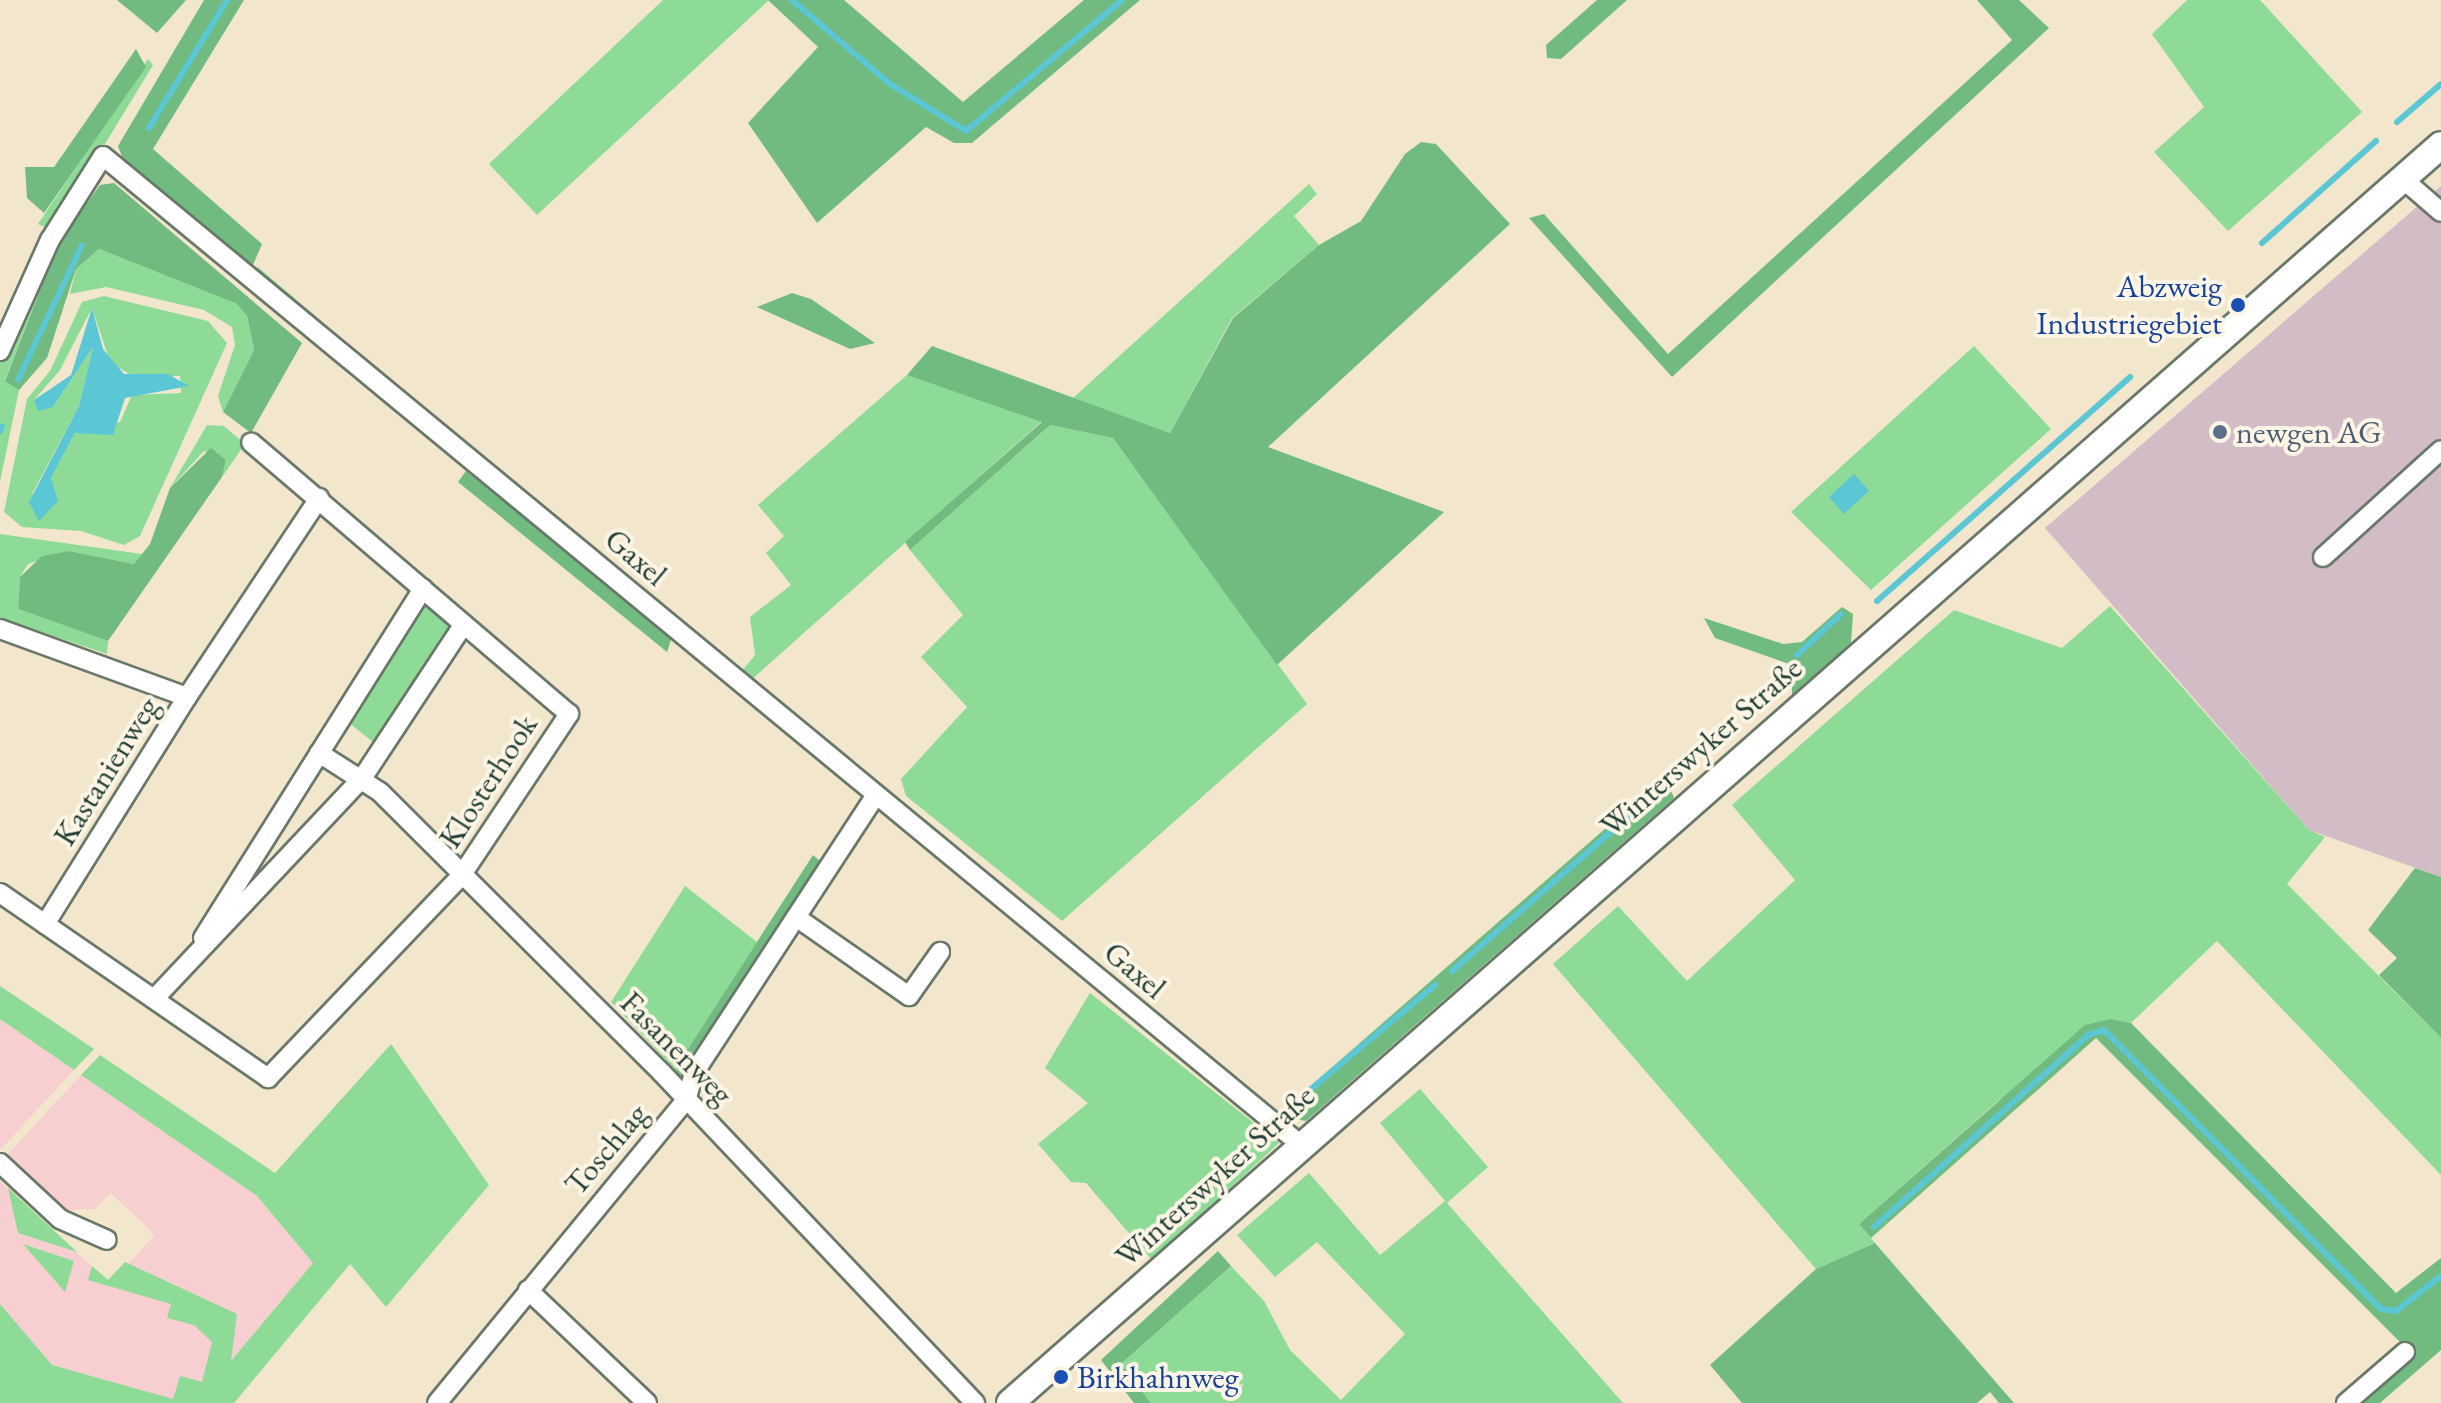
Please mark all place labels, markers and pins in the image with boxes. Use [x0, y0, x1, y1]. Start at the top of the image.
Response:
place label: Abzweig Industriegebiet [2037, 268, 2222, 343]
marker: Abzweig Industriegebiet [2229, 296, 2247, 314]
place label: newgen AG [2236, 413, 2382, 451]
marker: newgen AG [2211, 423, 2229, 441]
place label: Birkhahnweg [1077, 1358, 1239, 1396]
marker: Birkhahnweg [1052, 1368, 1070, 1386]

